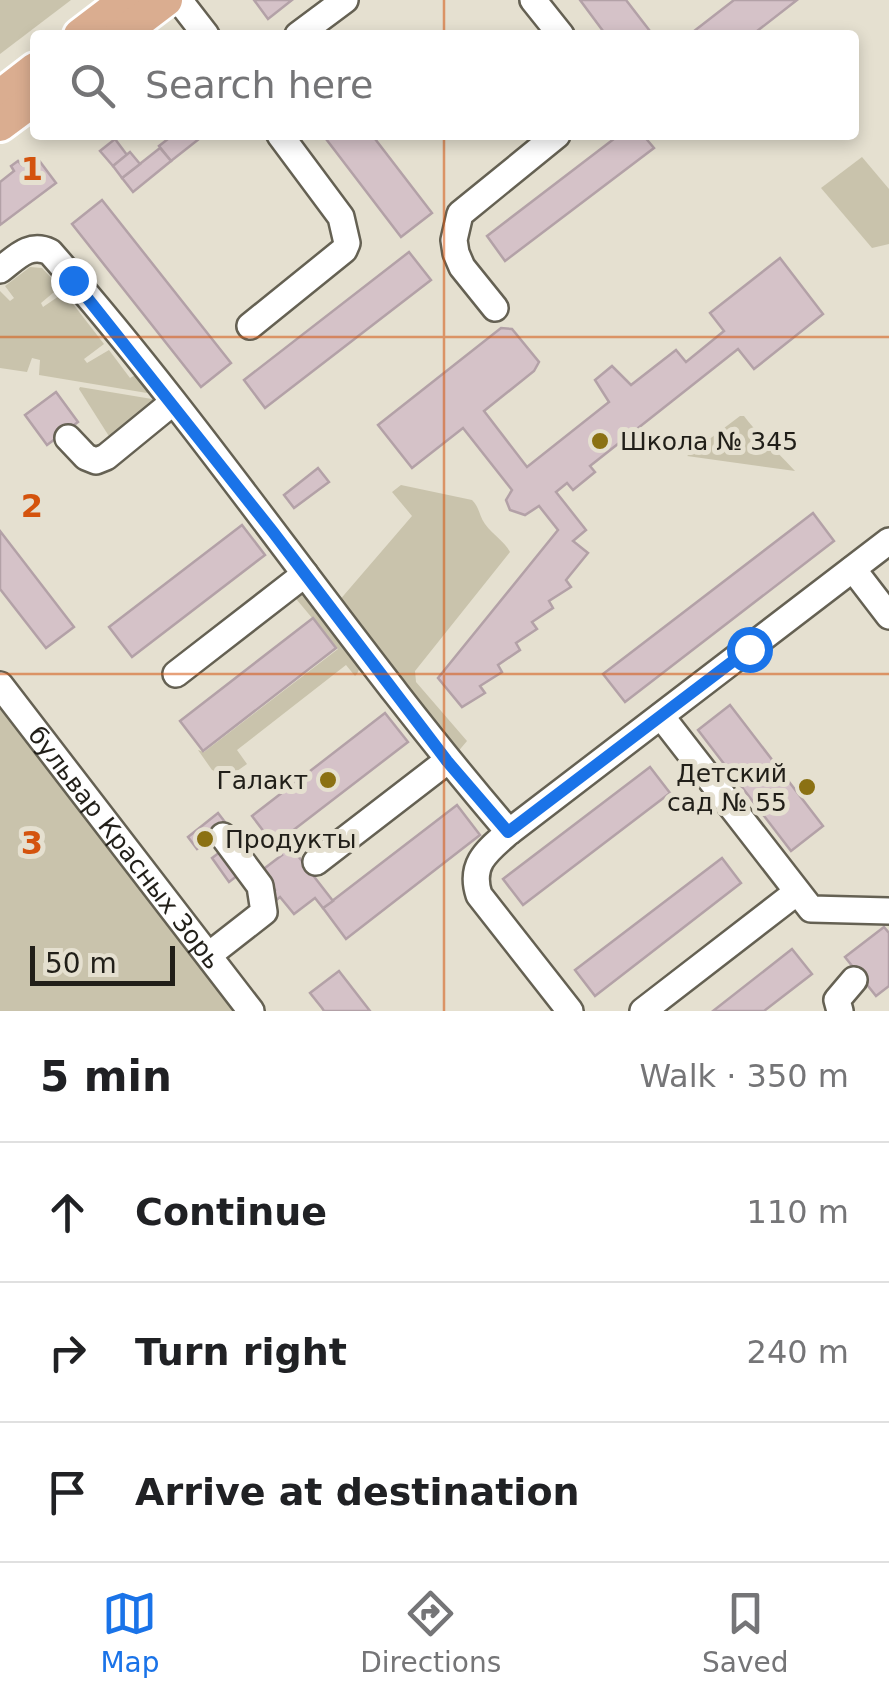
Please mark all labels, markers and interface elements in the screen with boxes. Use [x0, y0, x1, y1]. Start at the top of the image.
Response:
search box [30, 30, 859, 140]
icon: search [65, 58, 120, 113]
text: Search here [145, 63, 373, 107]
text: 1 [21, 150, 43, 188]
route end [51, 258, 97, 304]
place label: Школа № 345 [620, 427, 798, 456]
marker: Школа № 345 [589, 430, 611, 452]
text: 2 [21, 487, 43, 525]
route start [727, 627, 773, 673]
street label: бульвар Красных Зорь [22, 721, 227, 975]
place label: Детский сад № 55 [667, 759, 787, 817]
place label: Галакт [216, 766, 308, 795]
marker: Галакт [317, 769, 339, 791]
marker: Детский сад № 55 [796, 776, 818, 798]
text: 3 [21, 824, 43, 862]
place label: Продукты [225, 825, 356, 854]
marker: Продукты [194, 828, 216, 850]
scale bar [30, 941, 175, 986]
text: 50 m [45, 947, 117, 980]
text: 5 min [40, 1052, 172, 1101]
text: Walk · 350 m [639, 1057, 849, 1095]
icon: ahead [40, 1185, 95, 1240]
text: Continue [135, 1190, 327, 1234]
text: 110 m [747, 1193, 849, 1231]
icon: right [40, 1325, 95, 1380]
text: Turn right [135, 1330, 347, 1374]
text: 240 m [747, 1333, 849, 1371]
icon: arrive [40, 1465, 95, 1520]
text: Arrive at destination [135, 1470, 580, 1514]
tab: Map [100, 1586, 159, 1679]
tab: Directions [360, 1586, 501, 1679]
tab: Saved [702, 1586, 789, 1679]

